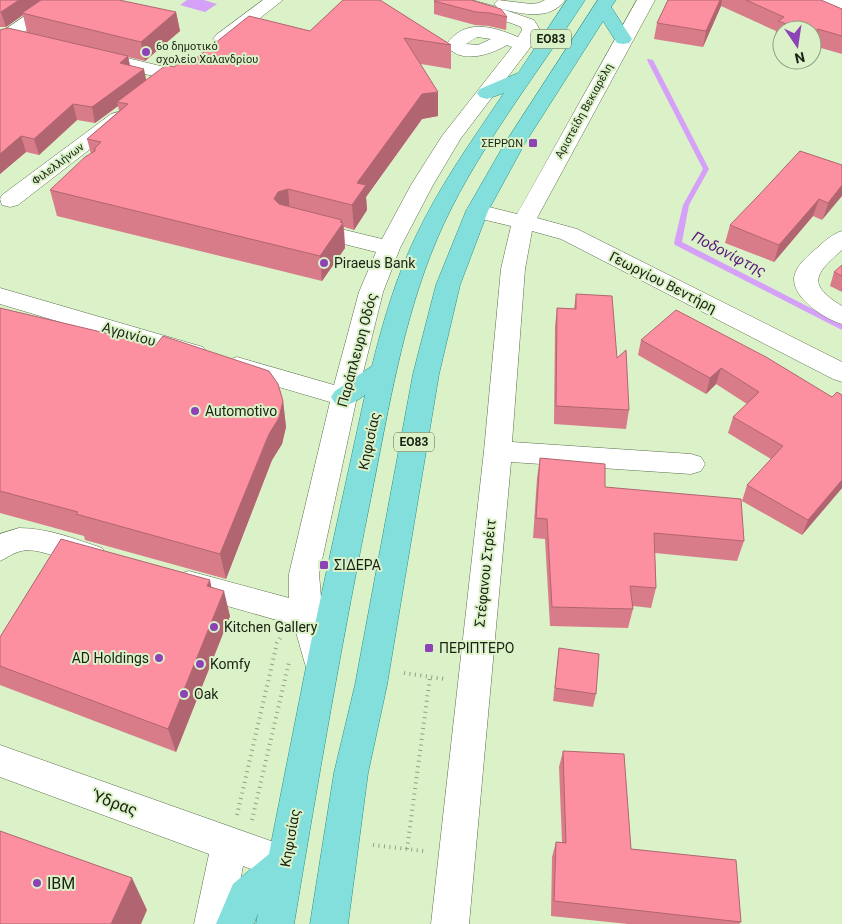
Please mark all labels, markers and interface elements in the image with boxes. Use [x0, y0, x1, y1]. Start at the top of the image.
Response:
north arrow [772, 20, 822, 70]
road number: ΕΟ83 [531, 30, 571, 48]
place label: 6ο δημοτικό σχολείο Χαλανδρίου [156, 40, 258, 66]
marker: 6ο δημοτικό σχολείο Χαλανδρίου [140, 46, 152, 58]
text: N [793, 49, 807, 67]
street label: Αριστείδη Βεκιαρέλη [552, 61, 616, 161]
place label: ΣΕΡΡΩΝ [481, 137, 523, 150]
marker: ΣΕΡΡΩΝ [527, 137, 539, 149]
street label: Φιλελλήνων [29, 140, 87, 188]
water label: Ποδονίφτης [689, 228, 769, 280]
street label: Γεωργίου Βεντήρη [607, 248, 719, 316]
place label: Piraeus Bank [334, 255, 416, 271]
marker: Piraeus Bank [318, 257, 330, 269]
street label: Παράπλευρη Οδός [334, 291, 380, 409]
street label: Αγρινίου [100, 319, 158, 349]
place label: Automotivo [205, 403, 277, 419]
marker: Automotivo [189, 405, 201, 417]
street label: Κηφισίας [355, 411, 384, 472]
road number: ΕΟ83 [394, 432, 434, 452]
street label: Στέφανου Στρέιτ [471, 518, 500, 628]
place label: ΣΙΔΕΡΑ [334, 557, 381, 573]
marker: ΣΙΔΕΡΑ [318, 559, 330, 571]
place label: Kitchen Gallery [224, 619, 318, 635]
marker: Kitchen Gallery [208, 621, 220, 633]
place label: ΠΕΡΙΠΤΕΡΟ [439, 640, 514, 656]
marker: ΠΕΡΙΠΤΕΡΟ [423, 642, 435, 654]
place label: AD Holdings [72, 650, 149, 666]
marker: AD Holdings [153, 652, 165, 664]
place label: Komfy [210, 656, 251, 672]
marker: Komfy [194, 658, 206, 670]
place label: Oak [194, 686, 219, 702]
marker: Oak [178, 688, 190, 700]
street label: Ύδρας [88, 786, 140, 820]
street label: Κηφισίας [277, 808, 304, 869]
place label: IBM [47, 874, 75, 893]
marker: IBM [31, 877, 43, 889]

